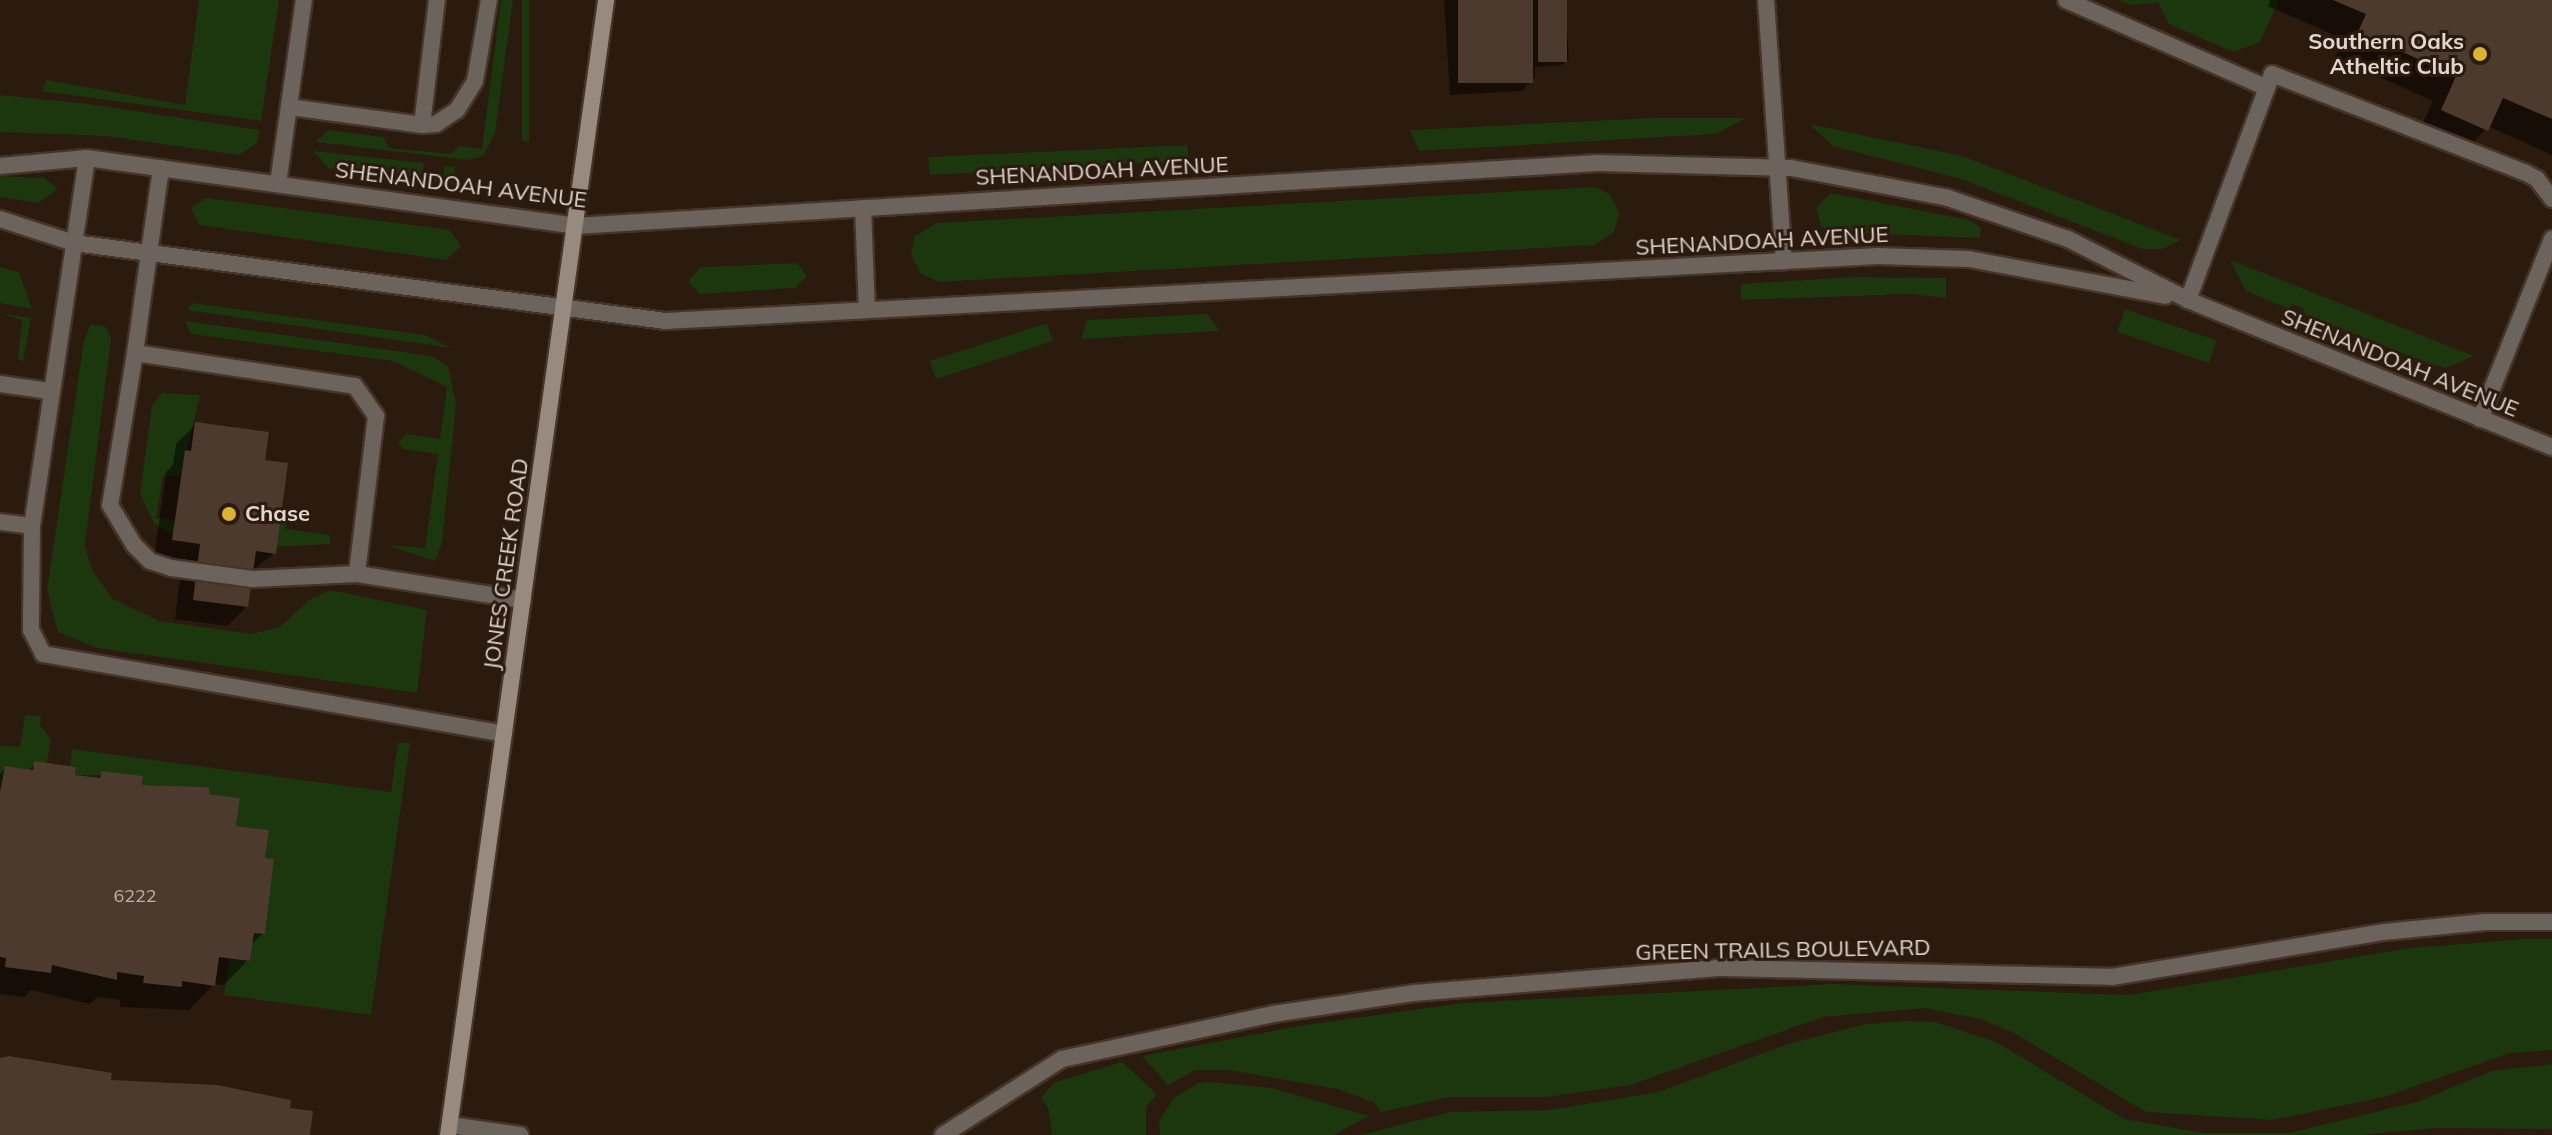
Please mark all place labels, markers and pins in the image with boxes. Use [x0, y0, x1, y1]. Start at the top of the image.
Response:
place label: Southern Oaks Atheltic Club [2308, 28, 2464, 80]
marker: Southern Oaks Atheltic Club [2471, 45, 2489, 63]
place label: Chase [245, 501, 310, 527]
marker: Chase [220, 505, 238, 523]

